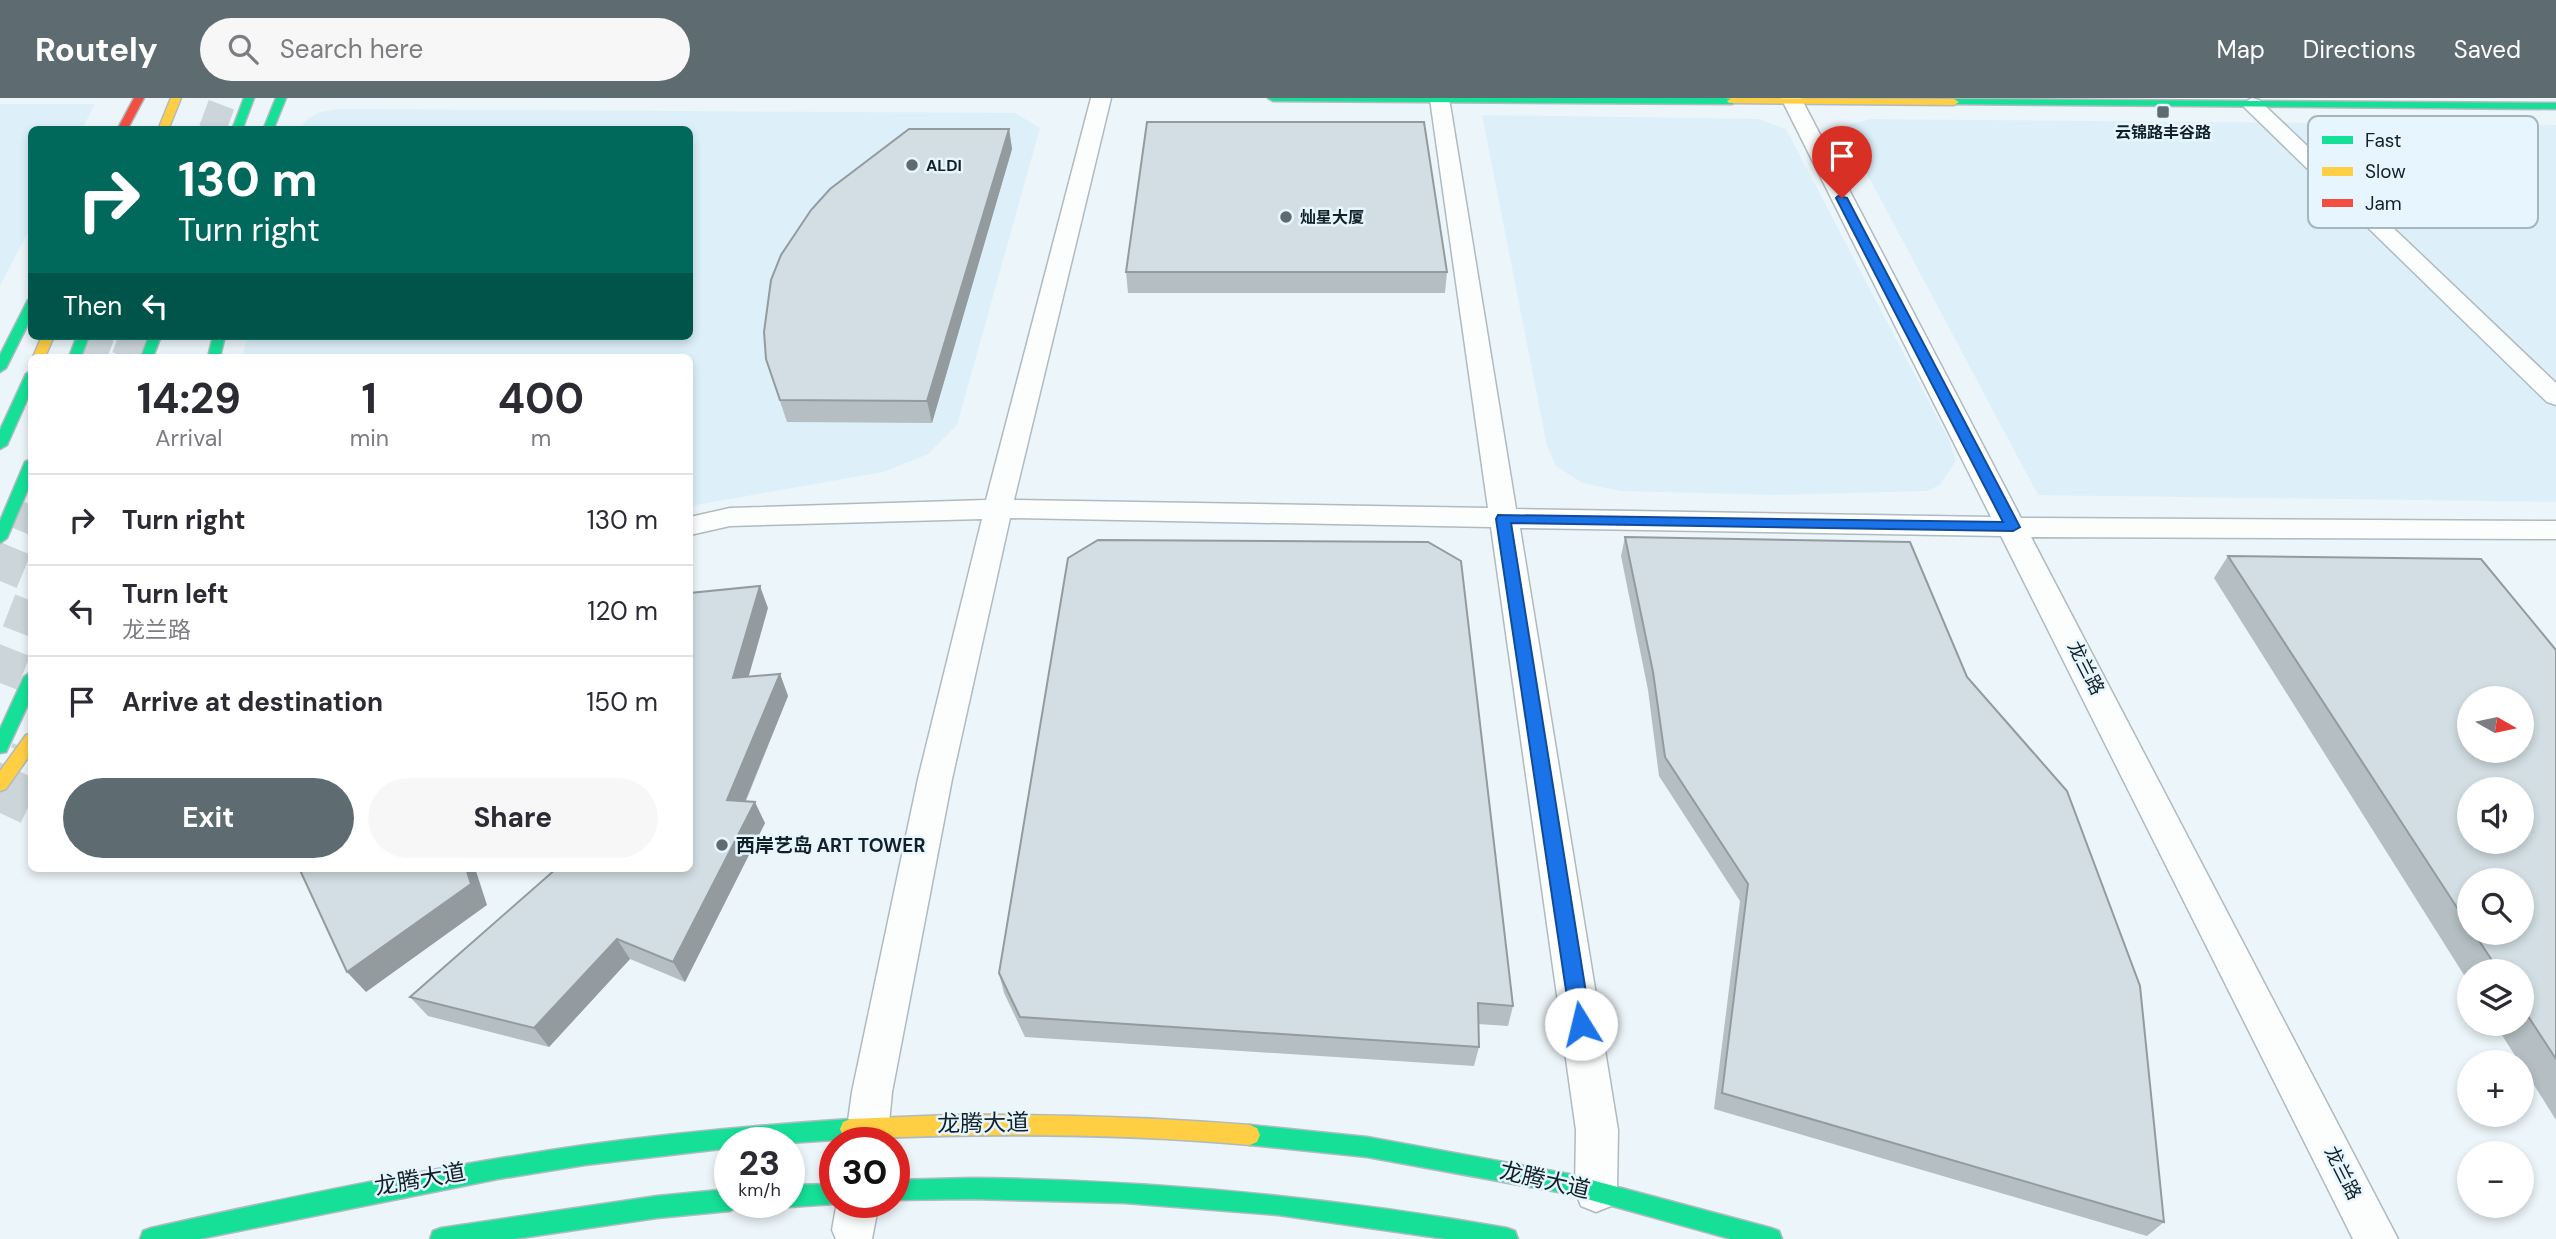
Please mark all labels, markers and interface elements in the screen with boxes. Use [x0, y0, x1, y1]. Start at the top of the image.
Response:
search box [200, 18, 690, 81]
text: Routely [35, 28, 158, 71]
icon: search [224, 30, 262, 68]
text: Search here [280, 32, 423, 66]
text: Map [2217, 34, 2265, 65]
text: Directions [2303, 34, 2416, 65]
text: Saved [2454, 34, 2521, 65]
marker: 云锦路丰谷路 [2155, 104, 2171, 120]
legend [2308, 116, 2538, 228]
place label: 云锦路丰谷路 [2115, 122, 2211, 143]
pin [1812, 126, 1872, 198]
text: Fast [2365, 128, 2401, 153]
icon: arrive [1823, 137, 1861, 175]
text: 130 m [178, 147, 318, 211]
icon: right [63, 154, 154, 245]
place label: ALDI [926, 155, 962, 176]
marker: ALDI [904, 157, 920, 173]
text: Slow [2365, 159, 2406, 184]
text: Jam [2365, 191, 2402, 216]
place label: 灿星大厦 [1300, 207, 1364, 228]
text: Turn right [178, 209, 320, 251]
marker: 灿星大厦 [1278, 209, 1294, 225]
icon: left [136, 287, 174, 325]
text: Then [63, 289, 122, 323]
text: 14:29 [137, 371, 241, 426]
text: 1 [362, 371, 377, 426]
text: 400 [498, 371, 584, 426]
text: Arrival [155, 423, 222, 453]
text: min [350, 423, 389, 453]
text: m [531, 423, 551, 453]
icon: right [63, 501, 101, 539]
text: Turn right [122, 503, 246, 537]
text: 130 m [587, 503, 658, 537]
text: Turn left [122, 577, 229, 611]
icon: left [63, 592, 101, 630]
text: 120 m [587, 594, 658, 628]
text: 龙兰路 [122, 615, 191, 645]
street label: 龙兰路 [2062, 637, 2110, 699]
icon: arrive [63, 683, 101, 721]
text: Arrive at destination [122, 685, 383, 719]
text: 150 m [586, 685, 658, 719]
north arrow [2457, 686, 2534, 763]
map controls [2457, 686, 2534, 1218]
button: sound [2457, 777, 2534, 854]
button: Exit [63, 778, 354, 858]
button: Share [368, 778, 658, 858]
place label: 西岸艺岛 ART TOWER [736, 833, 925, 858]
marker: 西岸艺岛 ART TOWER [714, 837, 730, 853]
button: search [2457, 868, 2534, 945]
button: layers [2457, 959, 2534, 1036]
position arrow [1544, 987, 1618, 1061]
button: + [2457, 1050, 2534, 1127]
street label: 龙腾大道 [937, 1107, 1029, 1139]
speed limit sign: 30 [819, 1127, 910, 1218]
text: 23 [739, 1140, 780, 1186]
button: − [2457, 1141, 2534, 1218]
street label: 龙兰路 [2319, 1142, 2367, 1204]
street label: 龙腾大道 [1497, 1155, 1593, 1205]
street label: 龙腾大道 [372, 1156, 468, 1202]
text: km/h [738, 1178, 781, 1202]

